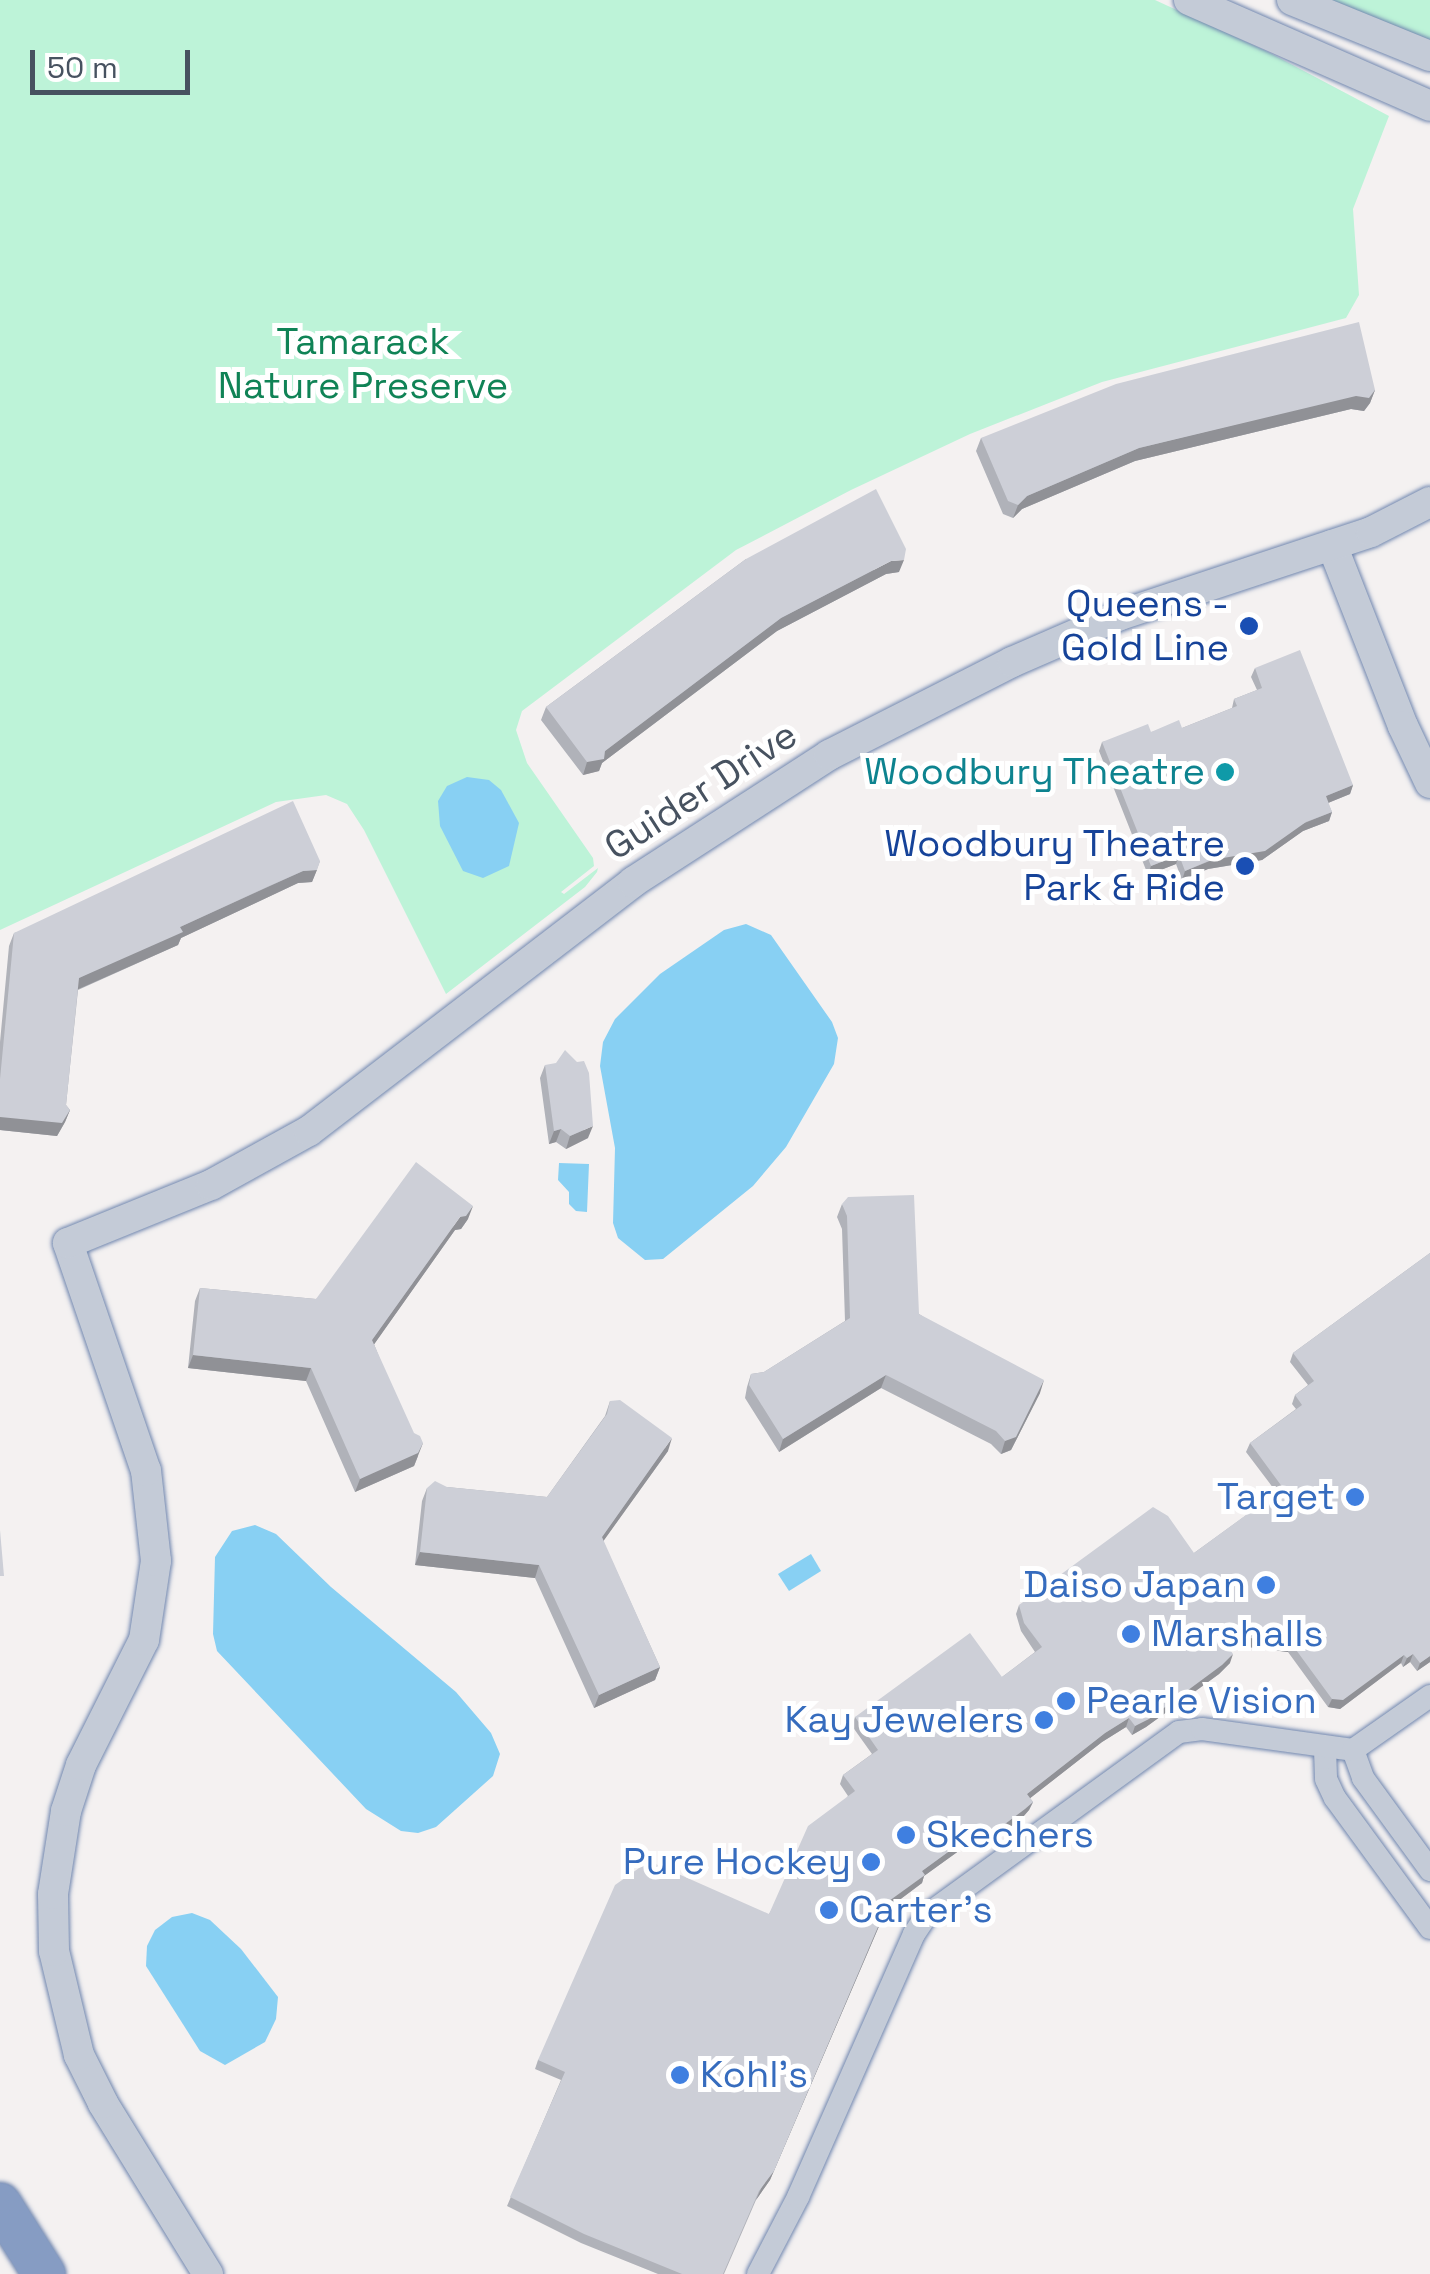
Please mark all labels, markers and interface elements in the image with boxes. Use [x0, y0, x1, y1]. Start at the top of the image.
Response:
scale bar [35, 30, 195, 92]
text: 50 m [47, 48, 118, 87]
park label: Tamarack Nature Preserve [218, 319, 508, 408]
place label: Queens - Gold Line [1061, 581, 1229, 670]
marker: Queens - Gold Line [1238, 615, 1260, 637]
street label: Guider Drive [596, 712, 806, 870]
place label: Woodbury Theatre [863, 749, 1205, 795]
marker: Woodbury Theatre [1214, 761, 1236, 783]
place label: Woodbury Theatre Park & Ride [883, 821, 1225, 911]
marker: Woodbury Theatre Park & Ride [1234, 855, 1256, 877]
place label: Target [1217, 1474, 1335, 1520]
marker: Target [1344, 1486, 1366, 1508]
place label: Daiso Japan [1023, 1562, 1246, 1608]
marker: Daiso Japan [1255, 1574, 1277, 1596]
place label: Marshalls [1151, 1611, 1323, 1657]
marker: Marshalls [1120, 1623, 1142, 1645]
place label: Pearle Vision [1086, 1678, 1317, 1724]
marker: Pearle Vision [1055, 1690, 1077, 1712]
place label: Kay Jewelers [784, 1697, 1024, 1743]
marker: Kay Jewelers [1033, 1709, 1055, 1731]
place label: Skechers [926, 1812, 1094, 1858]
marker: Skechers [895, 1824, 917, 1846]
place label: Pure Hockey [623, 1839, 851, 1885]
marker: Pure Hockey [860, 1851, 882, 1873]
place label: Carter's [849, 1887, 993, 1933]
marker: Carter's [818, 1899, 840, 1921]
place label: Kohl's [700, 2052, 808, 2098]
marker: Kohl's [669, 2064, 691, 2086]

